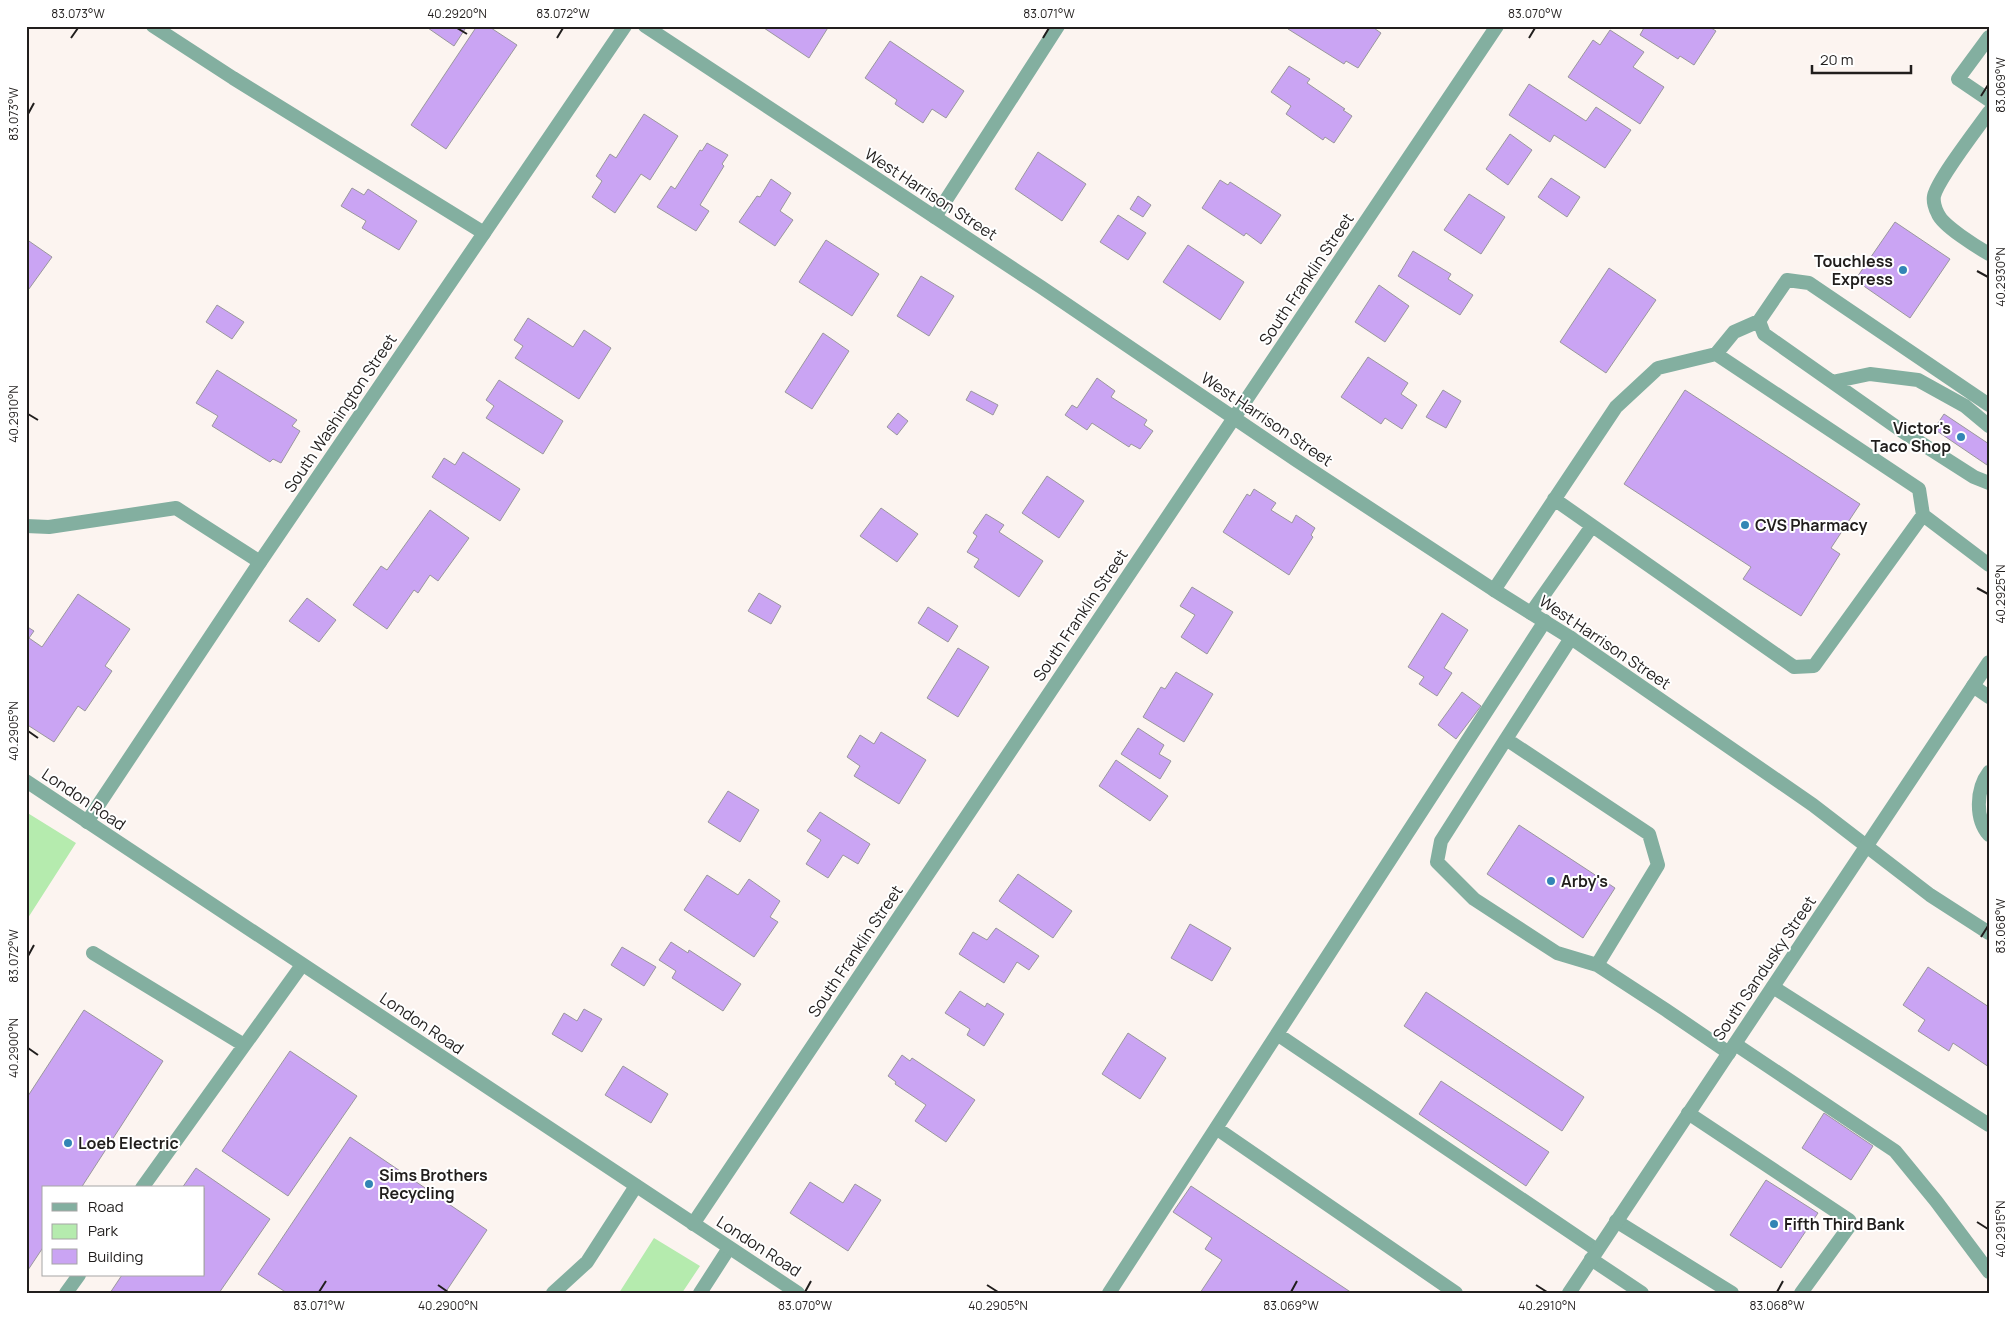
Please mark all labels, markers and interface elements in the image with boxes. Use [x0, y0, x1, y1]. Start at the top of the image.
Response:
text: 83.073°W [51, 5, 105, 22]
text: 40.2920°N [427, 5, 487, 22]
text: 83.072°W [536, 5, 590, 22]
text: 83.071°W [1023, 5, 1075, 22]
text: 83.070°W [1508, 5, 1563, 22]
scale bar [1812, 42, 1911, 74]
text: 20 m [1820, 49, 1853, 70]
text: 83.069°W [1992, 57, 2009, 113]
text: 83.073°W [5, 87, 22, 141]
street label: West Harrison Street [860, 143, 1002, 245]
street label: South Franklin Street [1254, 209, 1358, 349]
text: 40.2930°N [1992, 247, 2009, 307]
place label: Touchless Express [1814, 250, 1893, 290]
marker: Touchless Express [1897, 264, 1909, 276]
street label: South Washington Street [279, 329, 401, 497]
street label: West Harrison Street [1197, 367, 1337, 471]
text: 40.2910°N [5, 385, 22, 443]
place label: Victor's Taco Shop [1871, 417, 1951, 457]
marker: Victor's Taco Shop [1955, 431, 1967, 443]
place label: CVS Pharmacy [1755, 514, 1867, 536]
marker: CVS Pharmacy [1739, 519, 1751, 531]
street label: South Franklin Street [1028, 545, 1132, 685]
text: 40.2925°N [1992, 564, 2009, 624]
street label: West Harrison Street [1535, 590, 1675, 694]
text: 40.2905°N [5, 701, 22, 761]
street label: London Road [38, 763, 130, 835]
place label: Arby's [1561, 870, 1608, 892]
marker: Arby's [1545, 875, 1557, 887]
street label: South Franklin Street [803, 881, 907, 1021]
street label: South Sandusky Street [1707, 891, 1821, 1045]
text: 83.068°W [1992, 898, 2009, 954]
text: 83.072°W [5, 929, 22, 983]
street label: London Road [376, 987, 468, 1059]
text: 40.2900°N [5, 1018, 22, 1078]
place label: Loeb Electric [78, 1132, 179, 1154]
marker: Loeb Electric [62, 1137, 74, 1149]
place label: Sims Brothers Recycling [379, 1164, 488, 1204]
marker: Sims Brothers Recycling [363, 1178, 375, 1190]
legend [42, 1186, 205, 1276]
text: Road [88, 1196, 124, 1217]
text: 40.2915°N [1992, 1201, 2009, 1257]
street label: London Road [712, 1210, 806, 1282]
place label: Fifth Third Bank [1784, 1213, 1905, 1235]
marker: Fifth Third Bank [1768, 1218, 1780, 1230]
text: Park [88, 1220, 118, 1241]
text: Building [88, 1246, 143, 1267]
text: 83.071°W [293, 1297, 345, 1314]
text: 40.2900°N [418, 1297, 478, 1314]
text: 83.070°W [778, 1297, 833, 1314]
text: 40.2905°N [968, 1297, 1028, 1314]
text: 83.069°W [1263, 1297, 1319, 1314]
text: 40.2910°N [1518, 1297, 1576, 1314]
text: 83.068°W [1749, 1297, 1805, 1314]

